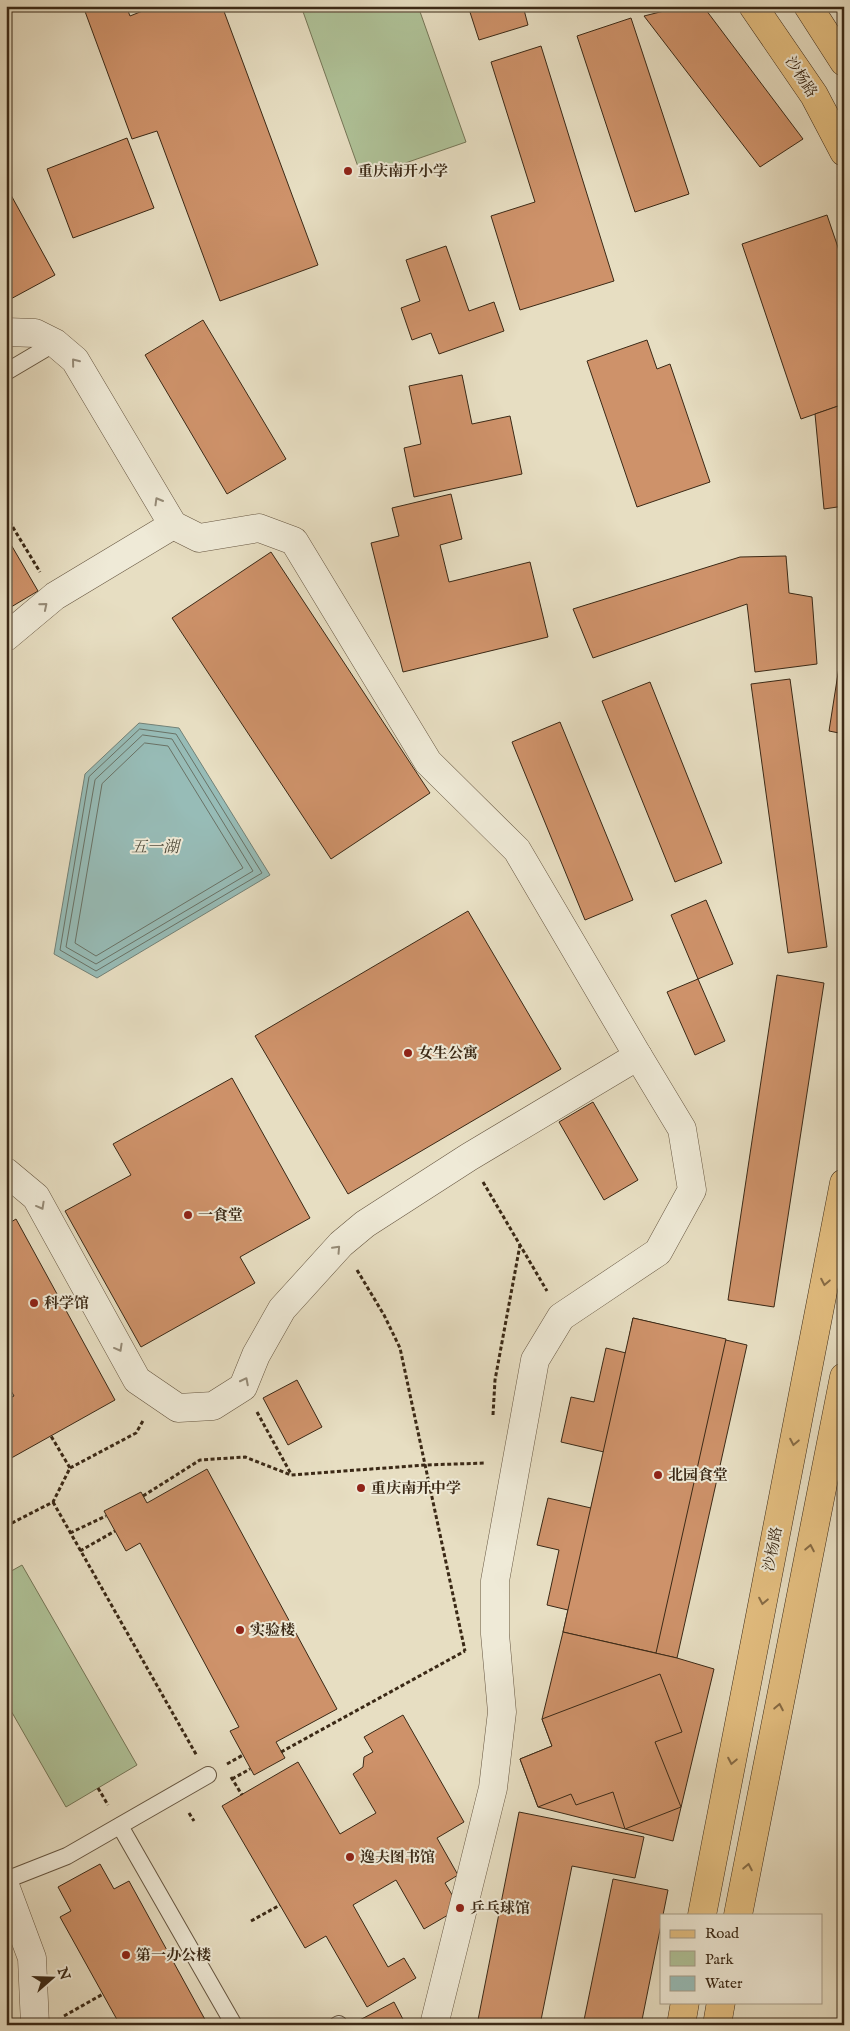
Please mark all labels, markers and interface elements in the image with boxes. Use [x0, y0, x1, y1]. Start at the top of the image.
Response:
street label: 沙杨路 [781, 53, 821, 101]
place label: 重庆南开小学 [358, 162, 448, 181]
marker: 重庆南开小学 [342, 165, 354, 177]
one-way arrow [72, 358, 81, 367]
one-way arrow [155, 497, 165, 506]
one-way arrow [38, 602, 47, 611]
water label: 五一湖 [131, 838, 182, 858]
place label: 女生公寓 [418, 1044, 478, 1063]
marker: 女生公寓 [402, 1047, 414, 1059]
one-way arrow [35, 1200, 45, 1209]
place label: 一食堂 [198, 1206, 243, 1225]
marker: 一食堂 [182, 1209, 194, 1221]
one-way arrow [331, 1246, 340, 1255]
one-way arrow [820, 1278, 830, 1287]
place label: 科学馆 [44, 1294, 89, 1313]
marker: 科学馆 [28, 1297, 40, 1309]
one-way arrow [113, 1343, 123, 1352]
one-way arrow [238, 1378, 248, 1387]
one-way arrow [789, 1437, 799, 1446]
place label: 北园食堂 [668, 1466, 728, 1485]
marker: 北园食堂 [652, 1469, 664, 1481]
place label: 重庆南开中学 [371, 1479, 461, 1498]
marker: 重庆南开中学 [355, 1482, 367, 1494]
street label: 沙杨路 [759, 1525, 787, 1573]
one-way arrow [804, 1544, 815, 1552]
one-way arrow [758, 1597, 768, 1606]
place label: 实验楼 [250, 1621, 295, 1640]
marker: 实验楼 [234, 1624, 246, 1636]
one-way arrow [773, 1703, 784, 1712]
one-way arrow [727, 1756, 738, 1765]
place label: 逸夫图书馆 [360, 1848, 435, 1867]
marker: 逸夫图书馆 [344, 1851, 356, 1863]
one-way arrow [742, 1862, 752, 1871]
place label: 乒乓球馆 [470, 1899, 530, 1918]
marker: 乒乓球馆 [454, 1902, 466, 1914]
legend [660, 1914, 822, 2004]
text: Road [705, 1924, 740, 1943]
place label: 第一办公楼 [136, 1946, 211, 1965]
marker: 第一办公楼 [120, 1949, 132, 1961]
text: Park [705, 1950, 735, 1969]
north arrow [28, 1954, 78, 2004]
text: N [52, 1964, 74, 1983]
text: Water [705, 1974, 743, 1993]

